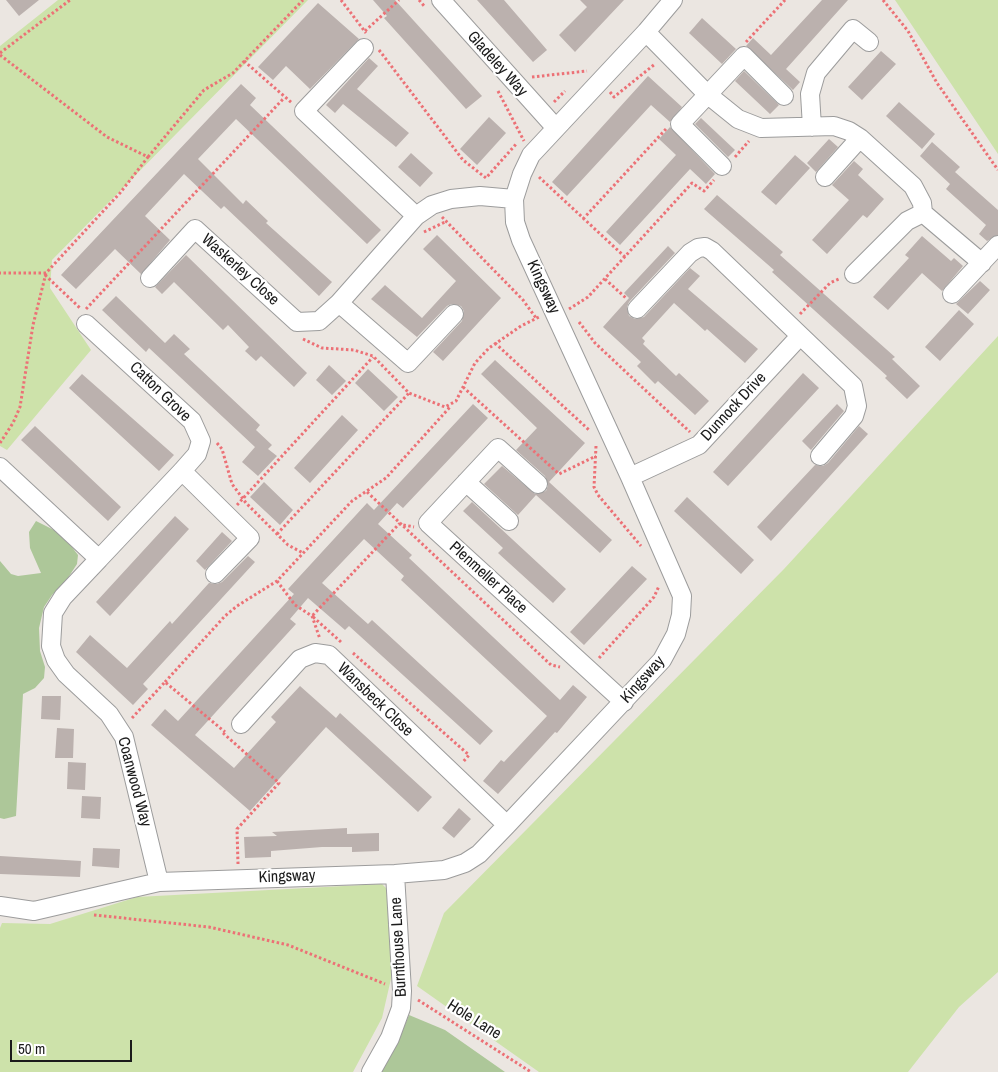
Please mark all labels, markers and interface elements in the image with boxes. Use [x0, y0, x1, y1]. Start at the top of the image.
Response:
street label: Gladeley Way [463, 27, 531, 101]
street label: Waskerley Close [197, 230, 283, 310]
street label: Kingsway [522, 257, 564, 317]
street label: Catton Grove [125, 358, 195, 426]
street label: Dunnock Drive [697, 369, 771, 445]
street label: Plenmeller Place [445, 538, 531, 618]
street label: Kingsway [617, 652, 669, 708]
street label: Wansbeck Close [333, 659, 417, 741]
street label: Coanwood Way [113, 735, 155, 829]
street label: Kingsway [258, 866, 316, 888]
street label: Burnthouse Lane [387, 897, 411, 997]
street label: Hole Lane [444, 996, 504, 1044]
scale bar [12, 1030, 135, 1062]
text: 50 m [18, 1038, 45, 1059]

